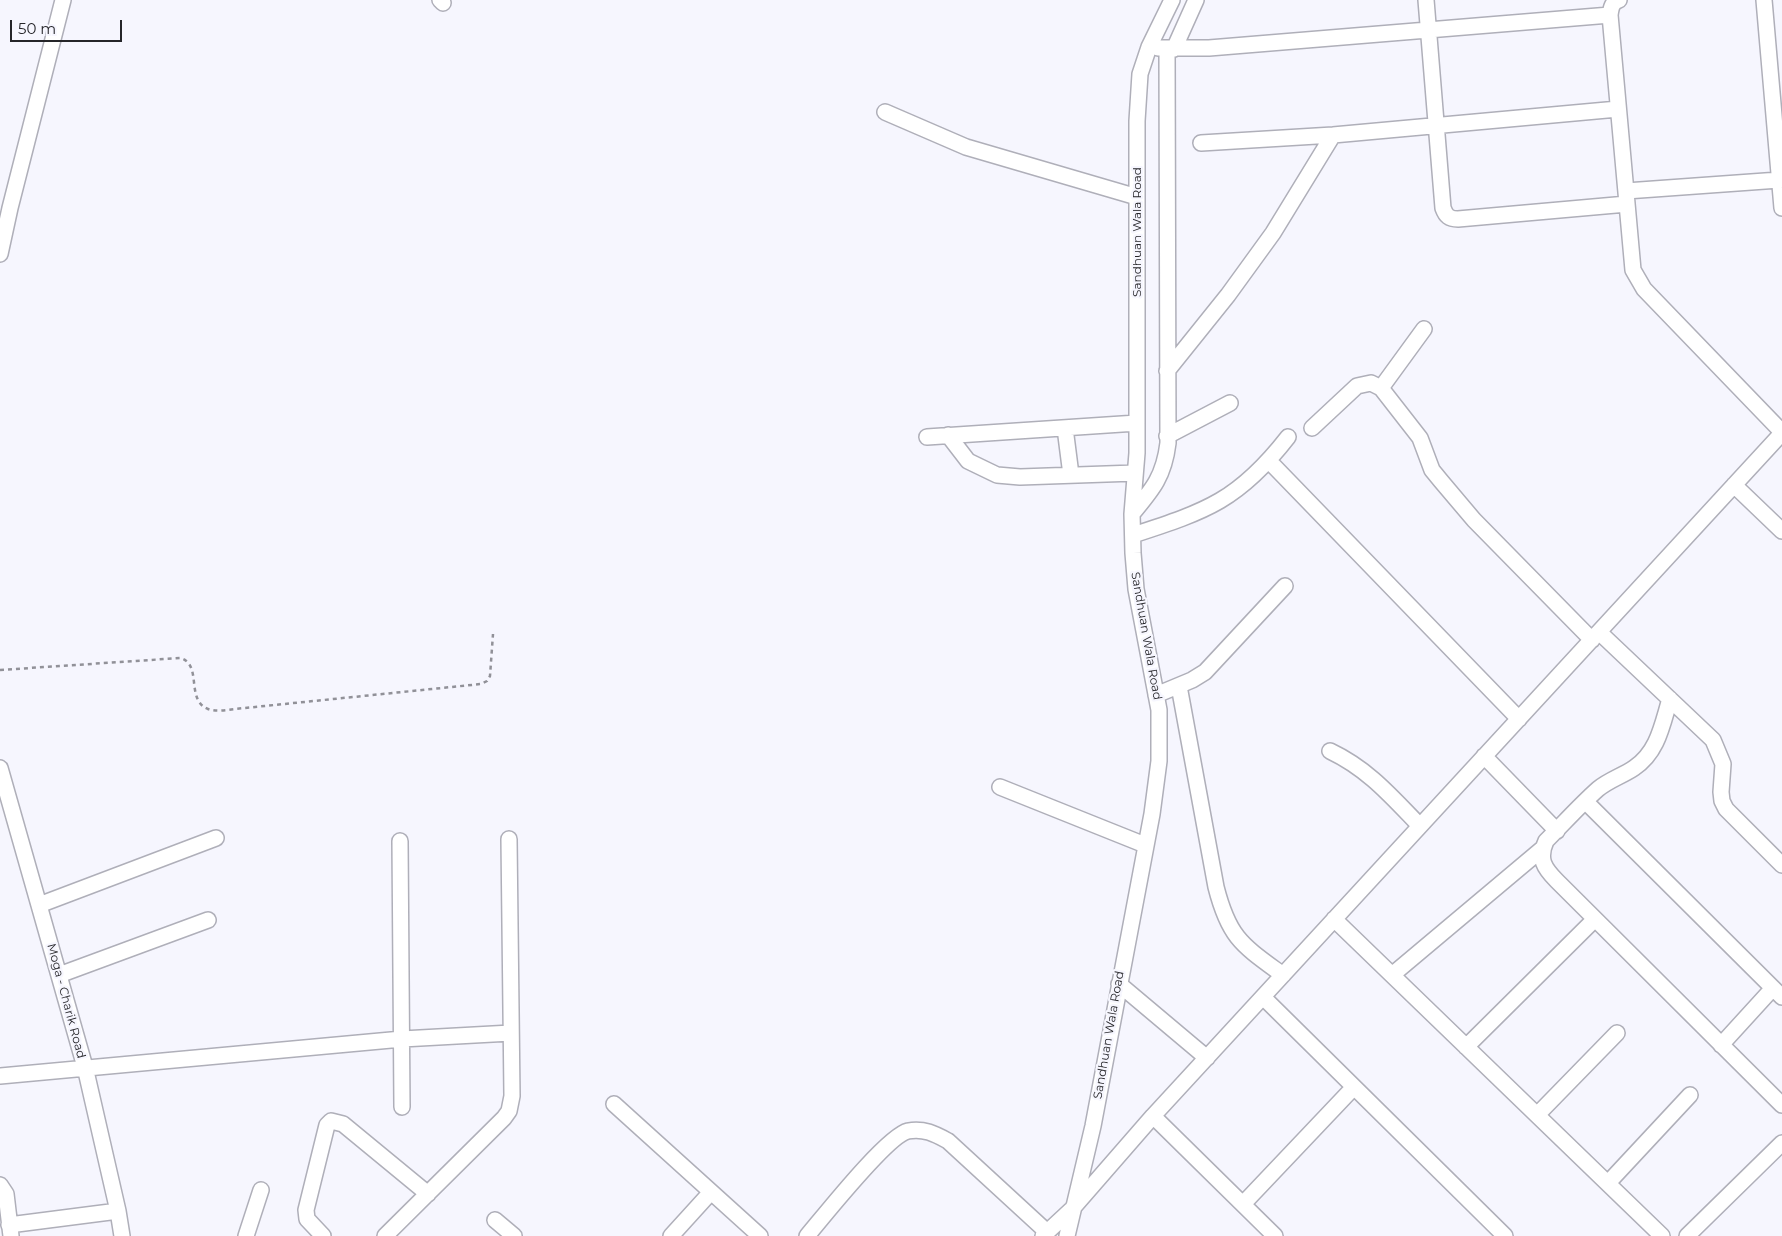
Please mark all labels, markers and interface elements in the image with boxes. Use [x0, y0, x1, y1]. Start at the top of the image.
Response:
scale bar [12, 10, 125, 42]
text: 50 m [18, 19, 56, 38]
street label: Sandhuan Wala Road [1130, 167, 1144, 297]
street label: Sandhuan Wala Road [1128, 571, 1164, 701]
street label: Moga - Charik Road [44, 942, 88, 1060]
street label: Sandhuan Wala Road [1091, 970, 1127, 1100]

